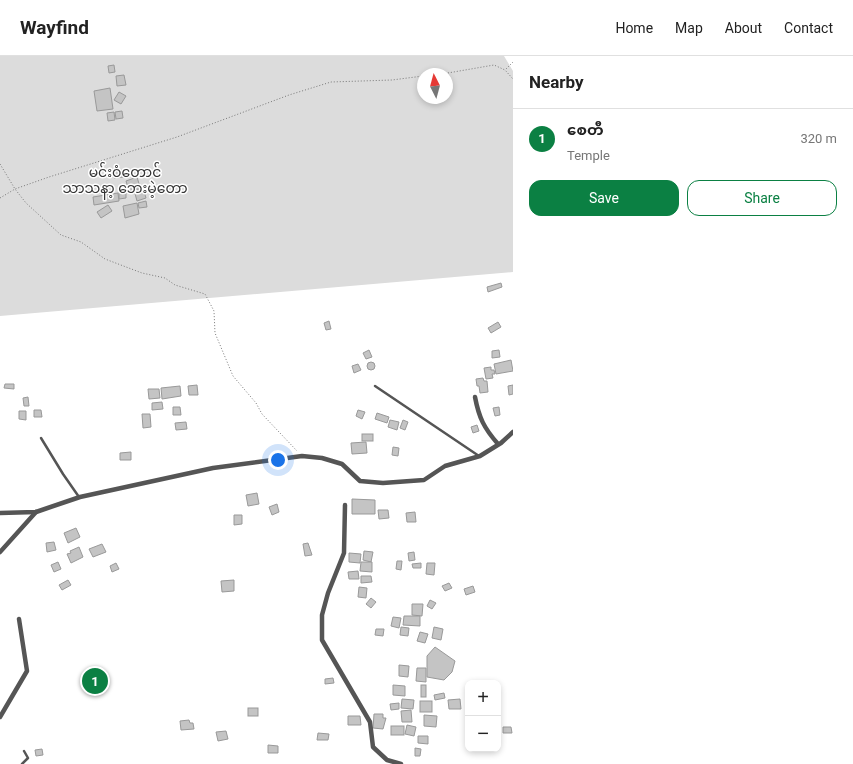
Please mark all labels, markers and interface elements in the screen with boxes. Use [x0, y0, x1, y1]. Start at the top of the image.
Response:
text: Wayfind [20, 16, 89, 39]
text: Home [615, 20, 653, 36]
text: Map [675, 20, 703, 36]
text: About [725, 20, 762, 36]
text: Contact [784, 20, 833, 36]
north arrow [417, 68, 453, 104]
text: Nearby [529, 72, 584, 92]
text: စေတီ [567, 121, 604, 139]
text: 1 [538, 131, 546, 146]
text: 320 m [800, 131, 837, 146]
text: Temple [567, 148, 610, 163]
park label: မင်းဝံတောင် သာသနာ့ ‌ဘေးမဲ့တော [62, 162, 188, 200]
button: Save [529, 180, 679, 216]
button: Share [687, 180, 837, 216]
your location [268, 450, 288, 470]
pin: 1 [82, 666, 108, 696]
map controls [465, 680, 501, 752]
button: + [465, 680, 501, 716]
button: − [465, 716, 501, 752]

